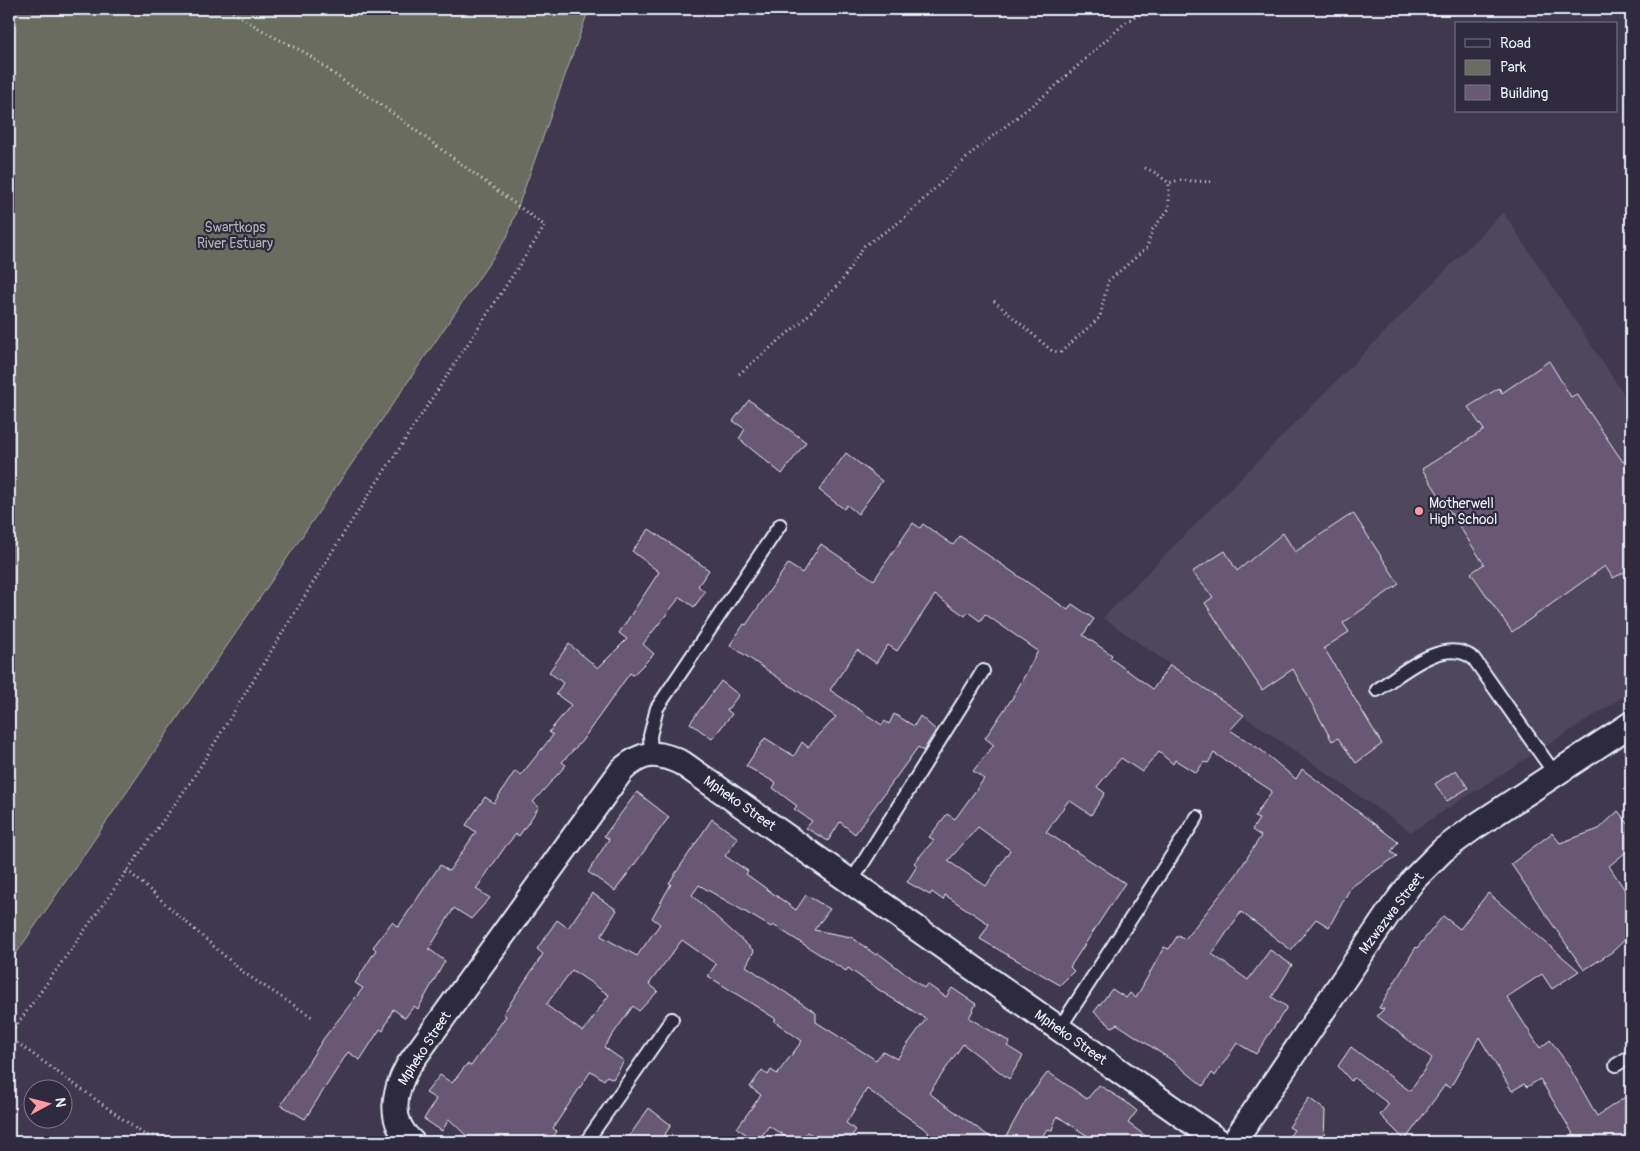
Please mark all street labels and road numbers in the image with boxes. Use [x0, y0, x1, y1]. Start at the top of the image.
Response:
street label: Mpheko Street [700, 772, 779, 835]
street label: Mzwazwa Street [1355, 869, 1428, 957]
street label: Mpheko Street [1031, 1006, 1110, 1069]
street label: Mpheko Street [394, 1008, 455, 1088]

